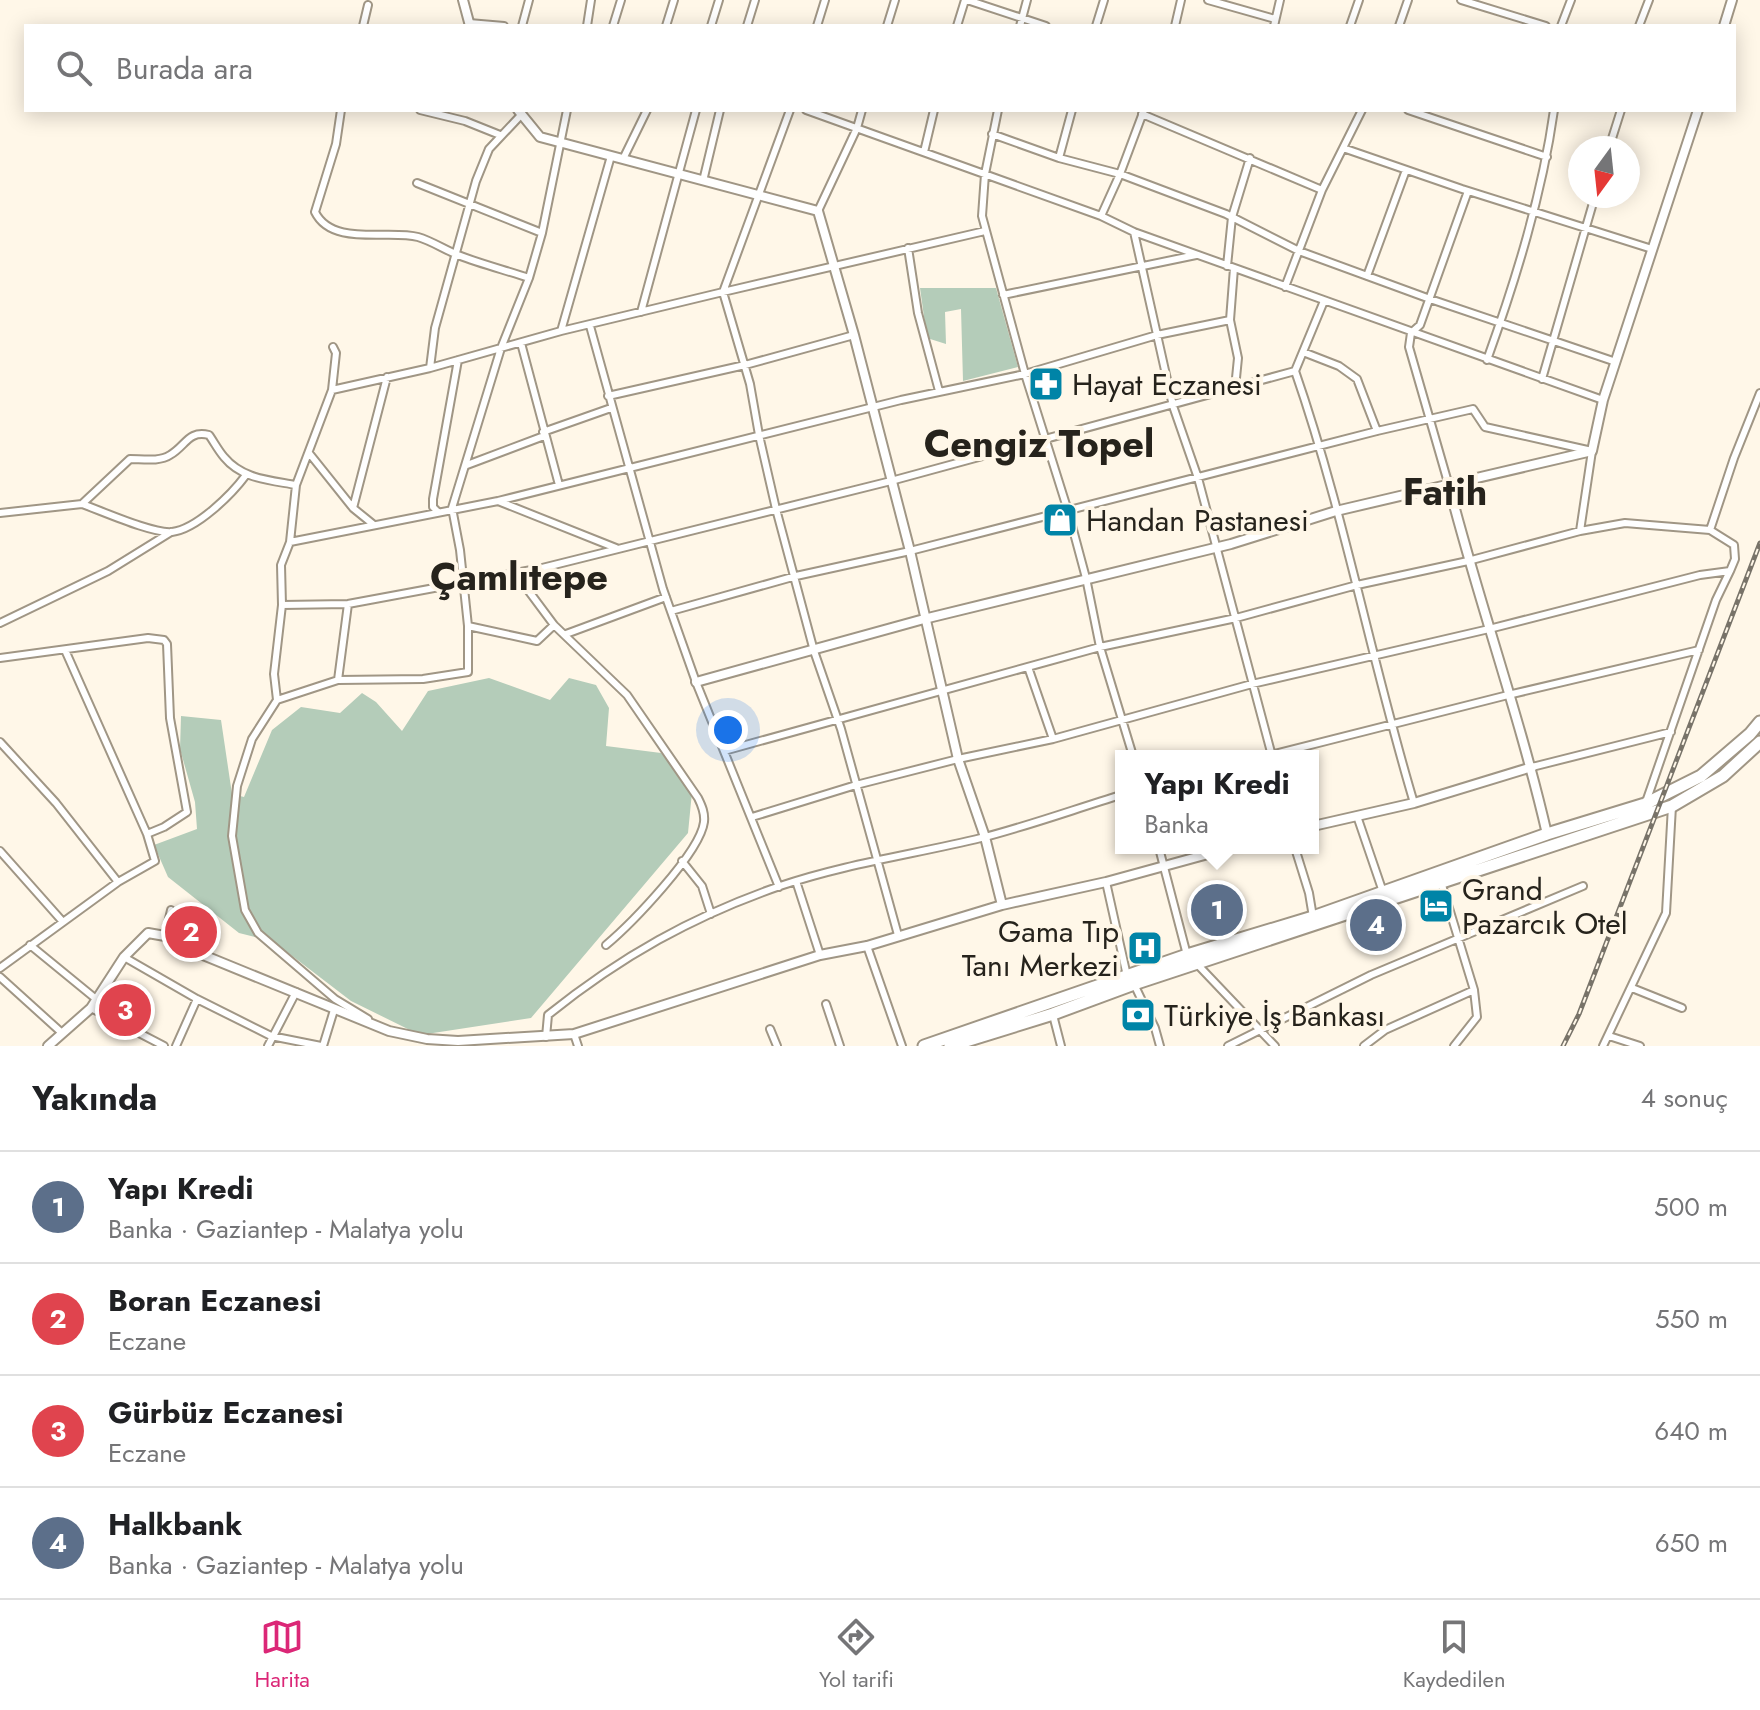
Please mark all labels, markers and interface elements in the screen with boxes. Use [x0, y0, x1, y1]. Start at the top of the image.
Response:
search box [24, 24, 1736, 112]
icon: search [52, 46, 96, 90]
text: Burada ara [116, 47, 253, 90]
north arrow [1568, 136, 1640, 208]
place label: Hayat Eczanesi [1072, 363, 1262, 406]
pharmacy icon: Hayat Eczanesi [1027, 365, 1065, 403]
district label: Cengiz Topel [924, 416, 1154, 471]
district label: Fatih [1403, 464, 1487, 519]
place label: Handan Pastanesi [1086, 499, 1309, 542]
shop icon: Handan Pastanesi [1041, 501, 1079, 539]
district label: Çamlıtepe [430, 549, 608, 604]
your location [708, 710, 748, 750]
popup [1115, 750, 1319, 854]
text: Yapı Kredi [1144, 762, 1290, 805]
text: Banka [1144, 805, 1209, 843]
place label: Grand Pazarcık Otel [1462, 868, 1628, 945]
pin: 1 [1191, 880, 1243, 940]
hotel icon: Grand Pazarcık Otel [1417, 887, 1455, 925]
pin: 4 [1350, 895, 1402, 955]
pin: 2 [165, 902, 217, 962]
place label: Gama Tıp Tanı Merkezi [962, 910, 1119, 987]
hospital icon: Gama Tıp Tanı Merkezi [1126, 929, 1164, 967]
pin: 3 [99, 980, 151, 1040]
place label: Türkiye İş Bankası [1164, 994, 1385, 1037]
bank icon: Türkiye İş Bankası [1119, 996, 1157, 1034]
text: Yakında [32, 1074, 157, 1123]
text: 4 sonuç [1641, 1079, 1728, 1117]
text: Yapı Kredi [108, 1167, 254, 1210]
text: 1 [51, 1188, 65, 1226]
text: 500 m [1654, 1188, 1728, 1226]
text: Banka · Gaziantep - Malatya yolu [108, 1210, 464, 1248]
text: Boran Eczanesi [108, 1279, 322, 1322]
text: 2 [49, 1300, 67, 1338]
text: 550 m [1655, 1300, 1728, 1338]
text: Eczane [108, 1322, 186, 1360]
text: Gürbüz Eczanesi [108, 1391, 344, 1434]
text: 3 [50, 1412, 66, 1450]
text: 640 m [1654, 1412, 1728, 1450]
text: Eczane [108, 1434, 186, 1472]
text: Halkbank [108, 1503, 242, 1546]
text: 4 [49, 1524, 67, 1562]
text: 650 m [1655, 1524, 1728, 1562]
text: Banka · Gaziantep - Malatya yolu [108, 1546, 464, 1584]
tab: Harita [254, 1615, 310, 1695]
tab: Yol tarifi [819, 1615, 894, 1695]
tab: Kaydedilen [1403, 1615, 1506, 1695]

